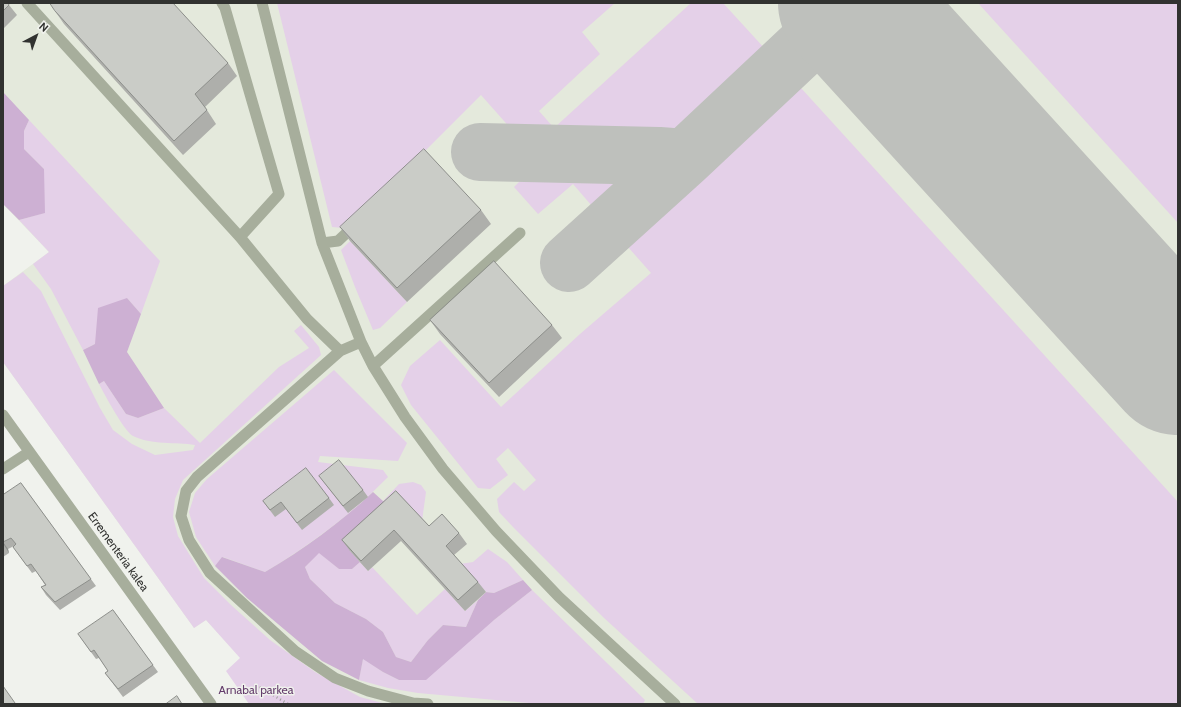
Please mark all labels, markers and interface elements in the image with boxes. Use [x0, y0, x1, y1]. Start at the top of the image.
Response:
north arrow [16, 16, 56, 56]
text: N [36, 19, 51, 35]
street label: Errementeria kalea [85, 510, 151, 594]
park label: Arnabal parkea [219, 683, 293, 697]

